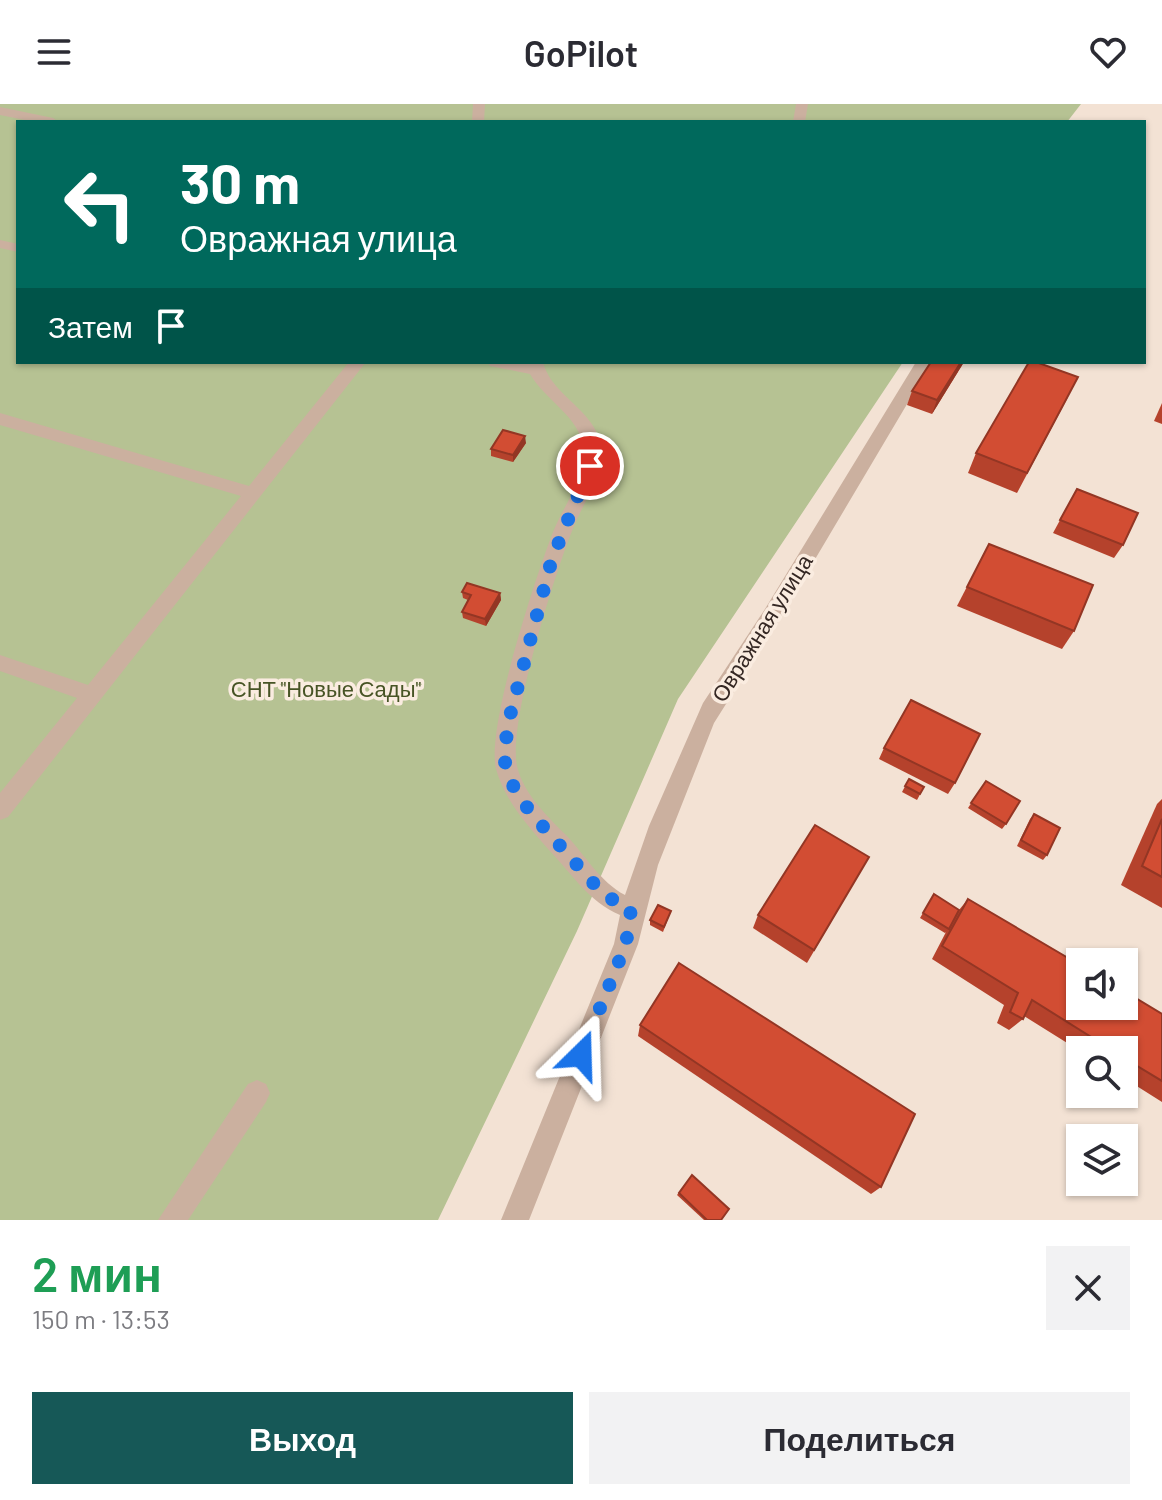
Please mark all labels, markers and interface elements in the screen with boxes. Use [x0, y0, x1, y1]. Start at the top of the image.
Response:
icon: menu [32, 30, 76, 74]
icon: heart [1086, 30, 1130, 74]
text: GoPilot [524, 31, 638, 74]
text: 30 m [180, 148, 300, 215]
icon: left [48, 152, 152, 256]
text: Овражная улица [180, 216, 457, 259]
icon: arrive [149, 304, 193, 348]
text: Затем [48, 308, 133, 344]
pin [556, 432, 624, 500]
icon: arrive [568, 444, 612, 488]
street label: Овражная улица [705, 548, 818, 707]
park label: СНТ "Новые Сады" [231, 675, 421, 702]
map controls [1066, 948, 1138, 1196]
button: sound [1066, 948, 1138, 1020]
position arrow [539, 1013, 623, 1097]
button: search [1066, 1036, 1138, 1108]
button: layers [1066, 1124, 1138, 1196]
text: 2 мин [32, 1244, 162, 1302]
button: close [1046, 1246, 1130, 1330]
text: 150 m · 13:53 [32, 1303, 170, 1334]
button: Выход [32, 1392, 573, 1484]
button: Поделиться [589, 1392, 1130, 1484]

